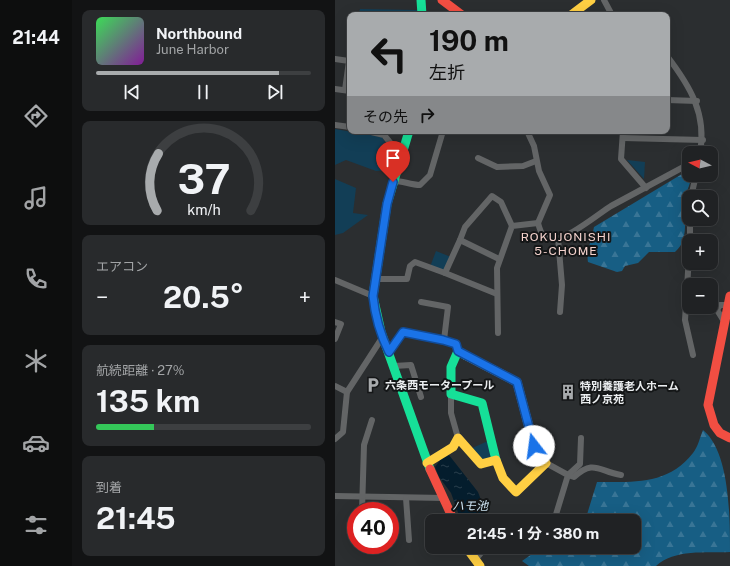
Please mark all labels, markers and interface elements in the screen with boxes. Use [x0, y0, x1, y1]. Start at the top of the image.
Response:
text: 190 m [429, 24, 509, 57]
text: Northbound [156, 25, 242, 42]
text: 21:44 [12, 27, 60, 48]
icon: left [363, 28, 415, 80]
text: June Harbor [156, 42, 229, 57]
text: 左折 [429, 62, 465, 83]
icon: previous [121, 81, 143, 103]
icon: pause [192, 81, 214, 103]
icon: next [264, 81, 286, 103]
icon: directions [22, 102, 50, 130]
icon: right [416, 104, 438, 126]
text: その先 [363, 108, 408, 125]
pin [376, 141, 410, 182]
north arrow [682, 146, 718, 182]
map controls [682, 146, 718, 314]
icon: arrive [382, 147, 404, 169]
text: 37 [177, 153, 230, 202]
icon: music [22, 184, 50, 212]
button: search [682, 190, 718, 226]
text: km/h [187, 200, 220, 217]
district label: ROKUJONISHI 5-CHOME [521, 230, 611, 258]
button: + [682, 234, 718, 270]
text: エアコン [96, 259, 148, 274]
icon: phone [22, 265, 50, 293]
button: − [682, 278, 718, 314]
text: 20.5° [163, 279, 244, 315]
text: − [96, 284, 108, 310]
text: + [299, 284, 311, 310]
icon: climate [22, 347, 50, 375]
text: 航続距離 · 27% [96, 363, 185, 378]
parking icon: 六条西モータープール [364, 376, 382, 394]
place label: 六条西モータープール [385, 379, 494, 391]
place label: 特別養護老人ホーム 西ノ京苑 [580, 380, 679, 405]
text: 135 km [96, 383, 200, 419]
building icon: 特別養護老人ホーム 西ノ京苑 [559, 383, 577, 401]
position arrow [513, 425, 555, 467]
icon: car [22, 429, 50, 457]
text: 到着 [96, 480, 122, 495]
water label: ハモ池 [452, 499, 489, 513]
text: 21:45 [96, 500, 175, 536]
speed limit sign: 40 [347, 502, 399, 554]
icon: filters [22, 511, 50, 539]
text: 21:45 · 1 分 · 380 m [467, 525, 599, 542]

